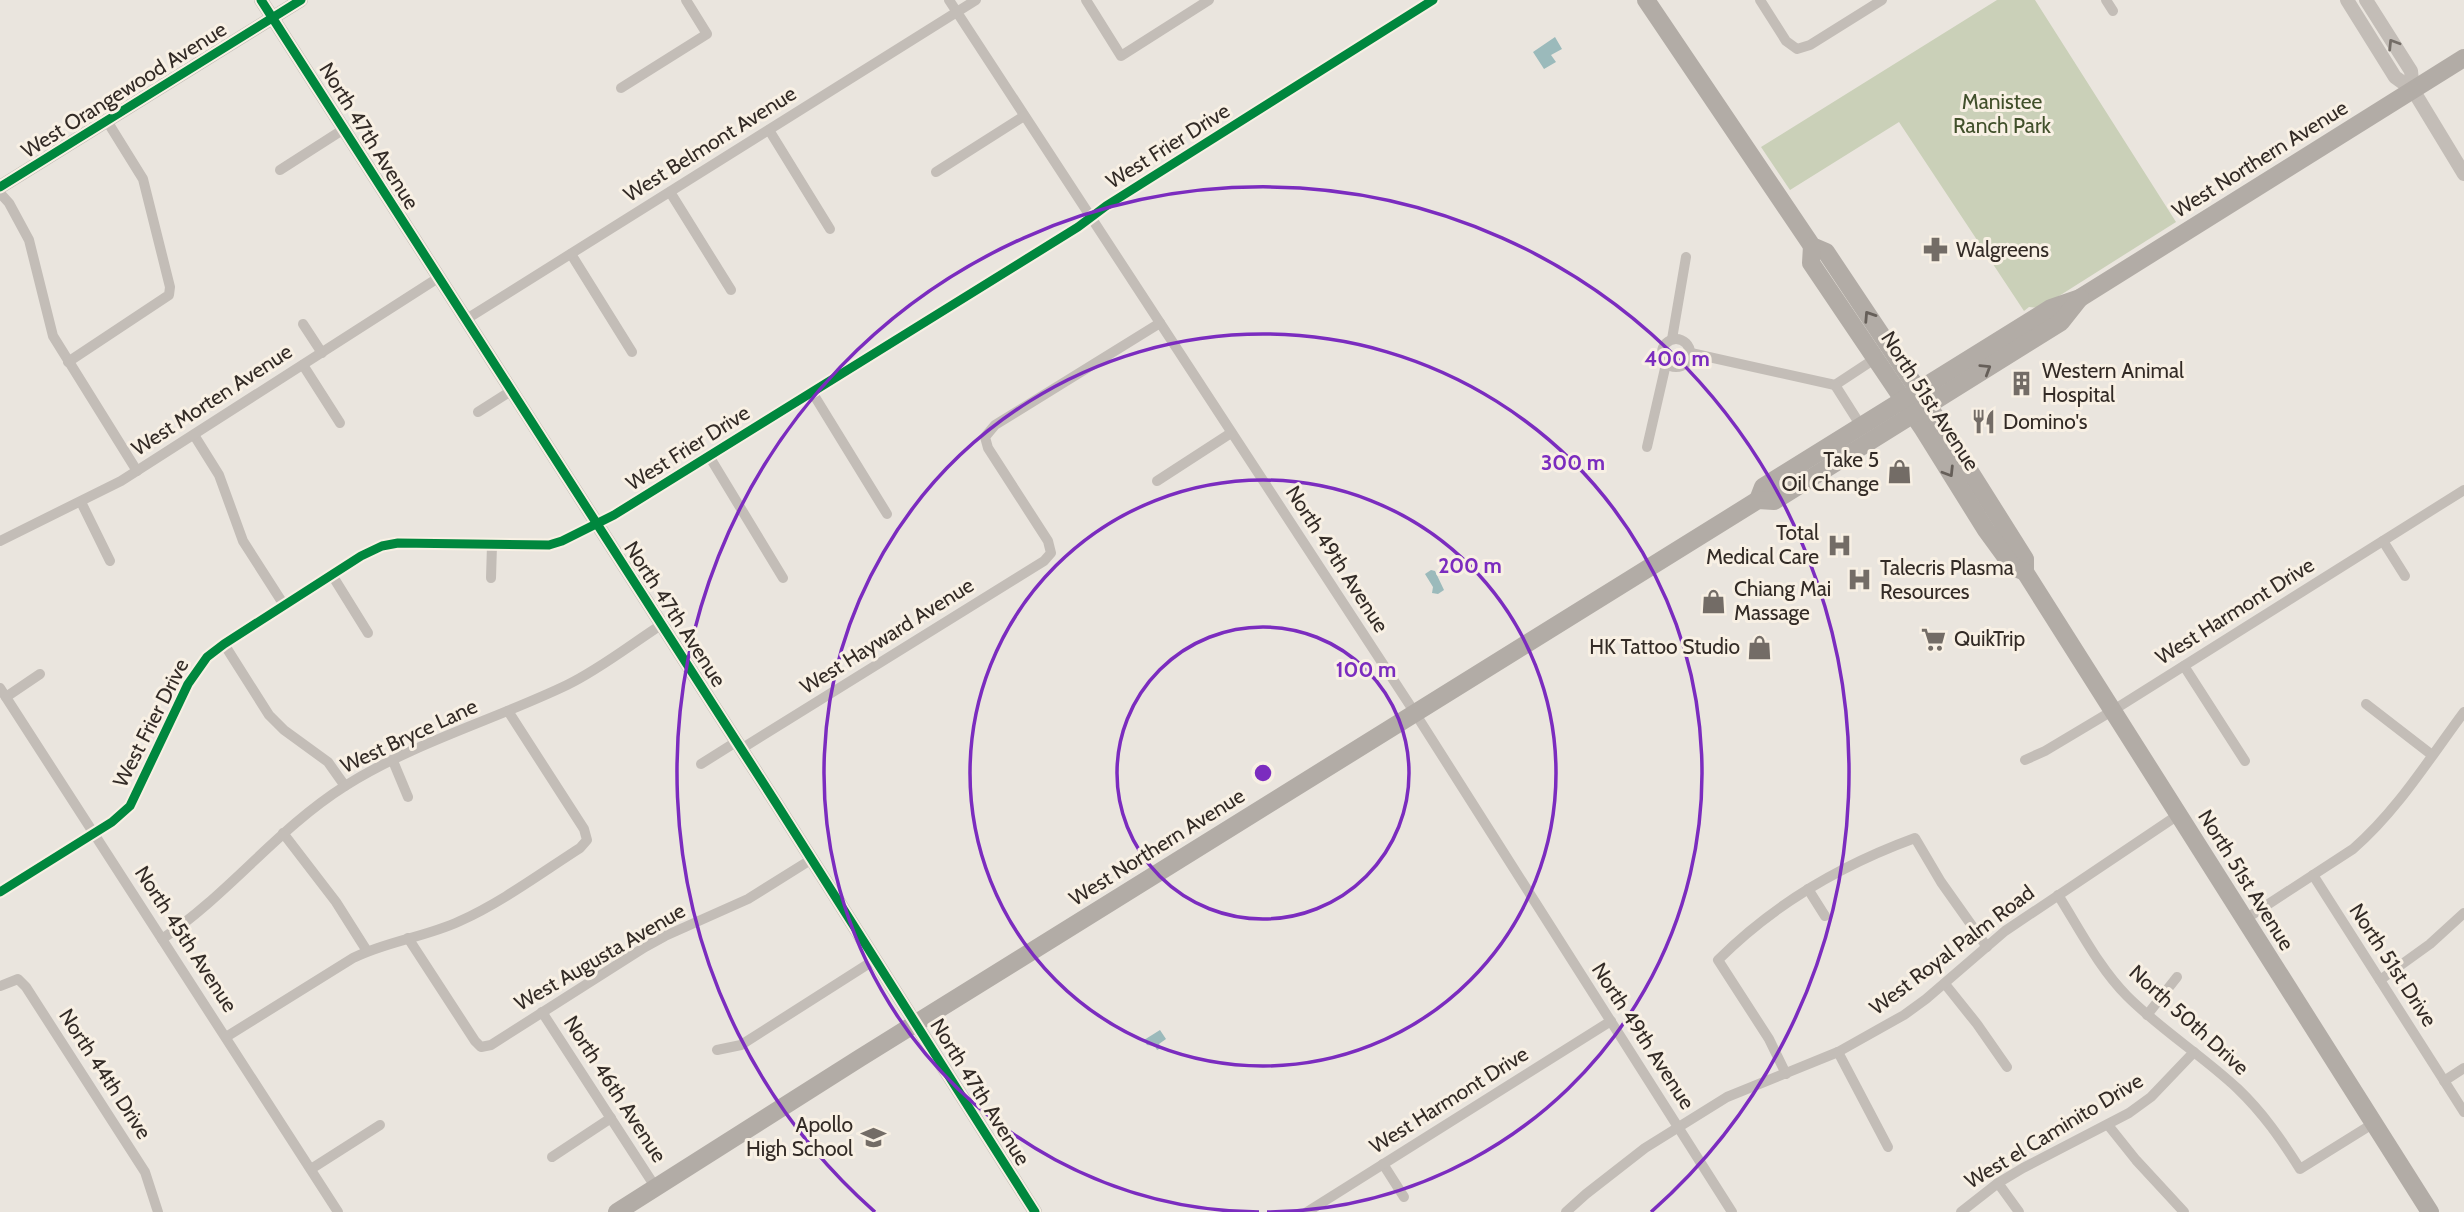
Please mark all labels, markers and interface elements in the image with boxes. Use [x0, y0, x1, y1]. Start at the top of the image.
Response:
street label: West Orangewood Avenue [17, 16, 231, 163]
one-way arrow [2389, 38, 2402, 51]
street label: North 47th Avenue [314, 58, 425, 214]
street label: West Belmont Avenue [619, 80, 801, 207]
park label: Manistee Ranch Park [1953, 89, 2052, 138]
street label: West Northern Avenue [2168, 94, 2352, 223]
street label: West Frier Drive [1101, 98, 1234, 193]
pharmacy icon: Walgreens [1922, 236, 1950, 264]
place label: Walgreens [1956, 237, 2049, 262]
one-way arrow [1864, 311, 1877, 324]
street label: North 51st Avenue [1876, 326, 1985, 475]
street label: West Morten Avenue [127, 338, 297, 461]
text: 400 m [1644, 346, 1710, 371]
place label: Western Animal Hospital [2042, 358, 2184, 407]
one-way arrow [1978, 365, 1991, 378]
building icon: Western Animal Hospital [2008, 369, 2036, 397]
street label: West Frier Drive [621, 400, 754, 495]
restaurant icon: Domino's [1969, 408, 1997, 436]
place label: Domino's [2003, 409, 2088, 434]
place label: Take 5 Oil Change [1781, 447, 1879, 496]
text: 300 m [1541, 450, 1605, 475]
shop icon: Take 5 Oil Change [1885, 458, 1913, 486]
one-way arrow [1941, 464, 1954, 477]
street label: North 49th Avenue [1281, 481, 1394, 637]
place label: Total Medical Care [1706, 520, 1819, 569]
hospital icon: Total Medical Care [1825, 531, 1853, 559]
street label: North 47th Avenue [619, 536, 732, 691]
street label: West Harmont Drive [2151, 552, 2319, 669]
text: 200 m [1438, 553, 1502, 578]
place label: Talecris Plasma Resources [1880, 555, 2014, 604]
hospital icon: Talecris Plasma Resources [1846, 566, 1874, 594]
street label: West Hayward Avenue [795, 572, 978, 699]
place label: Chiang Mai Massage [1734, 576, 1831, 625]
shop icon: Chiang Mai Massage [1700, 587, 1728, 615]
supermarket icon: QuikTrip [1920, 625, 1948, 653]
place label: QuikTrip [1954, 626, 2025, 651]
shop icon: HK Tattoo Studio [1746, 633, 1774, 661]
place label: HK Tattoo Studio [1589, 634, 1740, 659]
street label: West Frier Drive [107, 654, 194, 791]
text: 100 m [1336, 657, 1396, 682]
street label: West Bryce Lane [337, 693, 481, 778]
centre of rings [1251, 761, 1275, 785]
street label: West Northern Avenue [1065, 782, 1249, 911]
street label: North 51st Avenue [2193, 805, 2300, 955]
street label: North 45th Avenue [130, 861, 243, 1017]
street label: West Royal Palm Road [1864, 880, 2039, 1020]
street label: West Augusta Avenue [510, 897, 690, 1016]
street label: North 51st Drive [2344, 899, 2443, 1031]
street label: North 49th Avenue [1587, 958, 1700, 1114]
street label: North 50th Drive [2124, 959, 2254, 1080]
street label: North 44th Drive [54, 1004, 157, 1144]
street label: North 46th Avenue [559, 1011, 672, 1167]
street label: North 47th Avenue [925, 1014, 1036, 1170]
street label: West Harmont Drive [1365, 1041, 1533, 1158]
street label: West el Caminito Drive [1960, 1067, 2147, 1194]
place label: Apollo High School [746, 1112, 853, 1161]
school or university icon: Apollo High School [859, 1123, 887, 1151]

